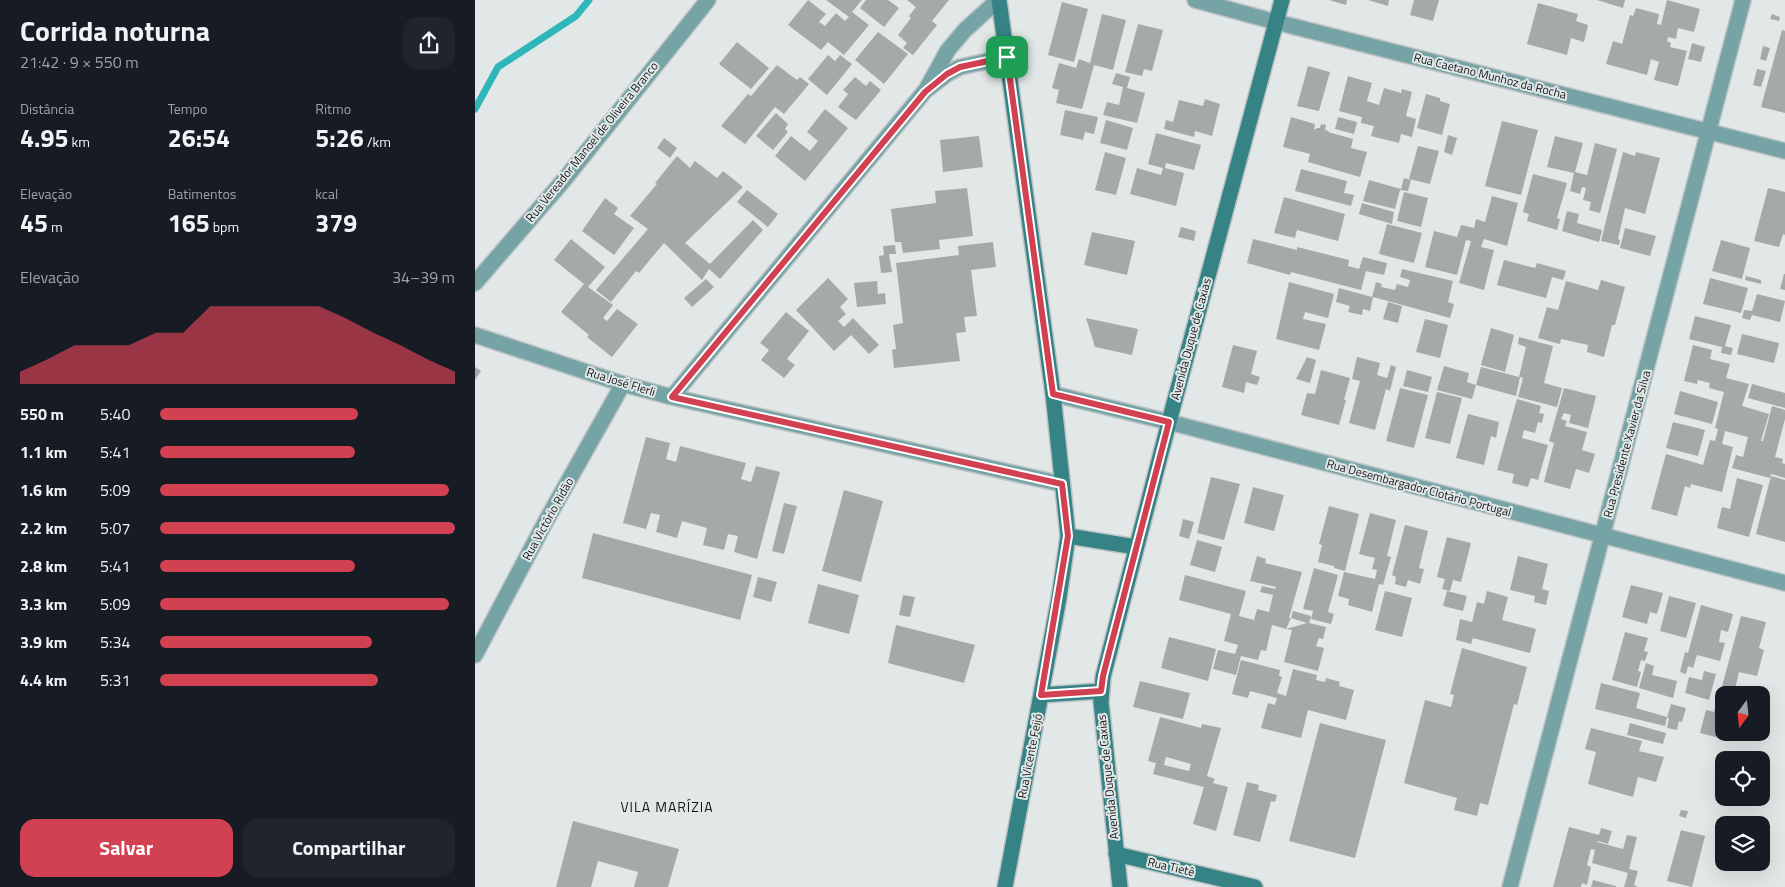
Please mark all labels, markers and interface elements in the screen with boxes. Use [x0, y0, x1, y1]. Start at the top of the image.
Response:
text: Corrida noturna [20, 9, 210, 52]
button: share [403, 17, 455, 69]
pin [986, 36, 1028, 78]
icon: arrive [993, 43, 1021, 71]
street label: Rua Caetano Munhoz da Rocha [1412, 47, 1568, 104]
text: 21:42 · 9 × 550 m [20, 50, 139, 74]
street label: Rua Vereador Manoel de Oliveira Branco [521, 57, 663, 226]
text: Distância [20, 98, 74, 119]
text: Tempo [168, 98, 207, 119]
text: Ritmo [315, 98, 351, 119]
text: 4.95 [20, 119, 68, 157]
text: 26:54 [168, 119, 230, 157]
text: 5:26 [315, 119, 364, 157]
text: km [68, 131, 90, 152]
text: /km [364, 131, 391, 152]
text: Elevação [20, 183, 72, 204]
text: Batimentos [168, 183, 236, 204]
text: kcal [315, 183, 338, 204]
text: 45 [20, 204, 48, 242]
text: 165 [168, 204, 210, 242]
text: 379 [315, 204, 357, 242]
text: m [48, 216, 63, 237]
text: bpm [210, 216, 239, 237]
text: Elevação [20, 265, 80, 289]
text: 34–39 m [392, 265, 455, 289]
street label: Avenida Duque de Caxias [1165, 275, 1216, 402]
street label: Rua José FIerli [584, 362, 658, 401]
street label: Rua Presidente Xavier da Silva [1598, 368, 1655, 520]
text: 550 m [20, 402, 64, 426]
text: 5:40 [100, 402, 130, 426]
text: 1.1 km [20, 440, 67, 464]
text: 5:41 [100, 440, 130, 464]
street label: Rua Desembargador Clotário Portugal [1325, 454, 1514, 521]
street label: Rua Victório Ridão [517, 474, 578, 564]
text: 1.6 km [20, 478, 67, 502]
text: 5:09 [100, 478, 130, 502]
text: 2.2 km [20, 516, 67, 540]
text: 5:07 [100, 516, 130, 540]
text: 2.8 km [20, 554, 67, 578]
text: 5:41 [100, 554, 130, 578]
text: 3.3 km [20, 592, 67, 616]
text: 5:09 [100, 592, 130, 616]
text: 3.9 km [20, 630, 67, 654]
text: 5:34 [100, 630, 130, 654]
text: 4.4 km [20, 668, 67, 692]
text: 5:31 [100, 668, 130, 692]
north arrow [1715, 686, 1770, 741]
map controls [1715, 686, 1770, 871]
street label: Rua Vicente Feijó [1012, 712, 1047, 800]
street label: Avenida Duque de Caxias [1091, 713, 1124, 840]
button: locate [1715, 751, 1770, 806]
district label: VILA MARÍZIA [620, 796, 714, 817]
button: layers [1715, 816, 1770, 871]
button: Salvar [20, 819, 233, 877]
button: Compartilhar [243, 819, 455, 877]
street label: Rua Tietê [1146, 852, 1196, 881]

